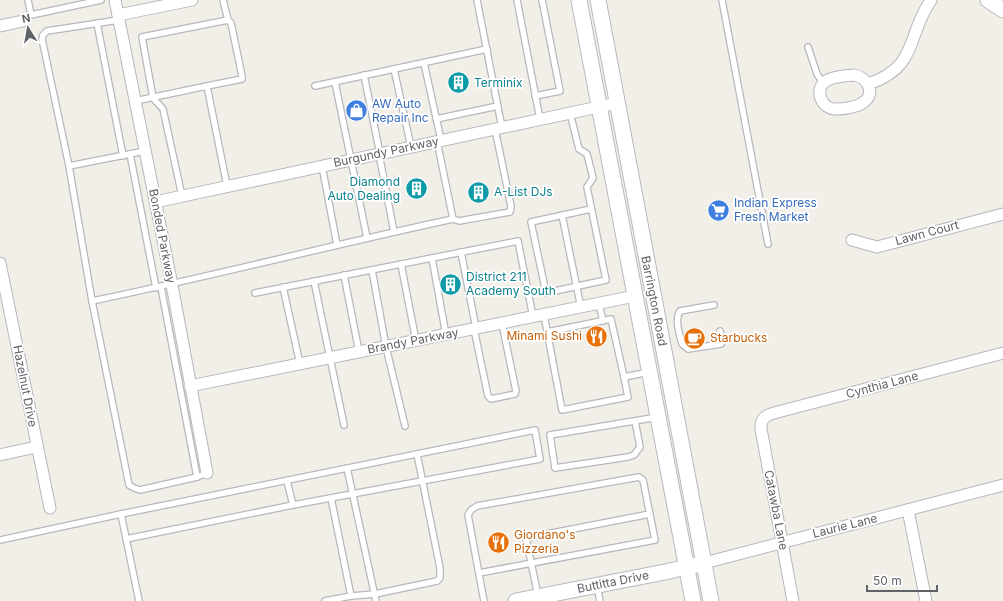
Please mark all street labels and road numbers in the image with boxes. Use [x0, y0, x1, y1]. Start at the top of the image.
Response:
street label: Burgundy Parkway [332, 133, 440, 170]
street label: Bonded Parkway [146, 187, 179, 285]
street label: Lawn Court [893, 217, 961, 248]
street label: Barrington Road [638, 254, 671, 347]
street label: Brandy Parkway [366, 324, 460, 357]
street label: Hazelnut Drive [10, 344, 41, 428]
street label: Cynthia Lane [844, 368, 920, 401]
street label: Catawba Lane [761, 469, 792, 551]
street label: Laurie Lane [811, 510, 879, 541]
street label: Buttitta Drive [576, 567, 650, 596]

